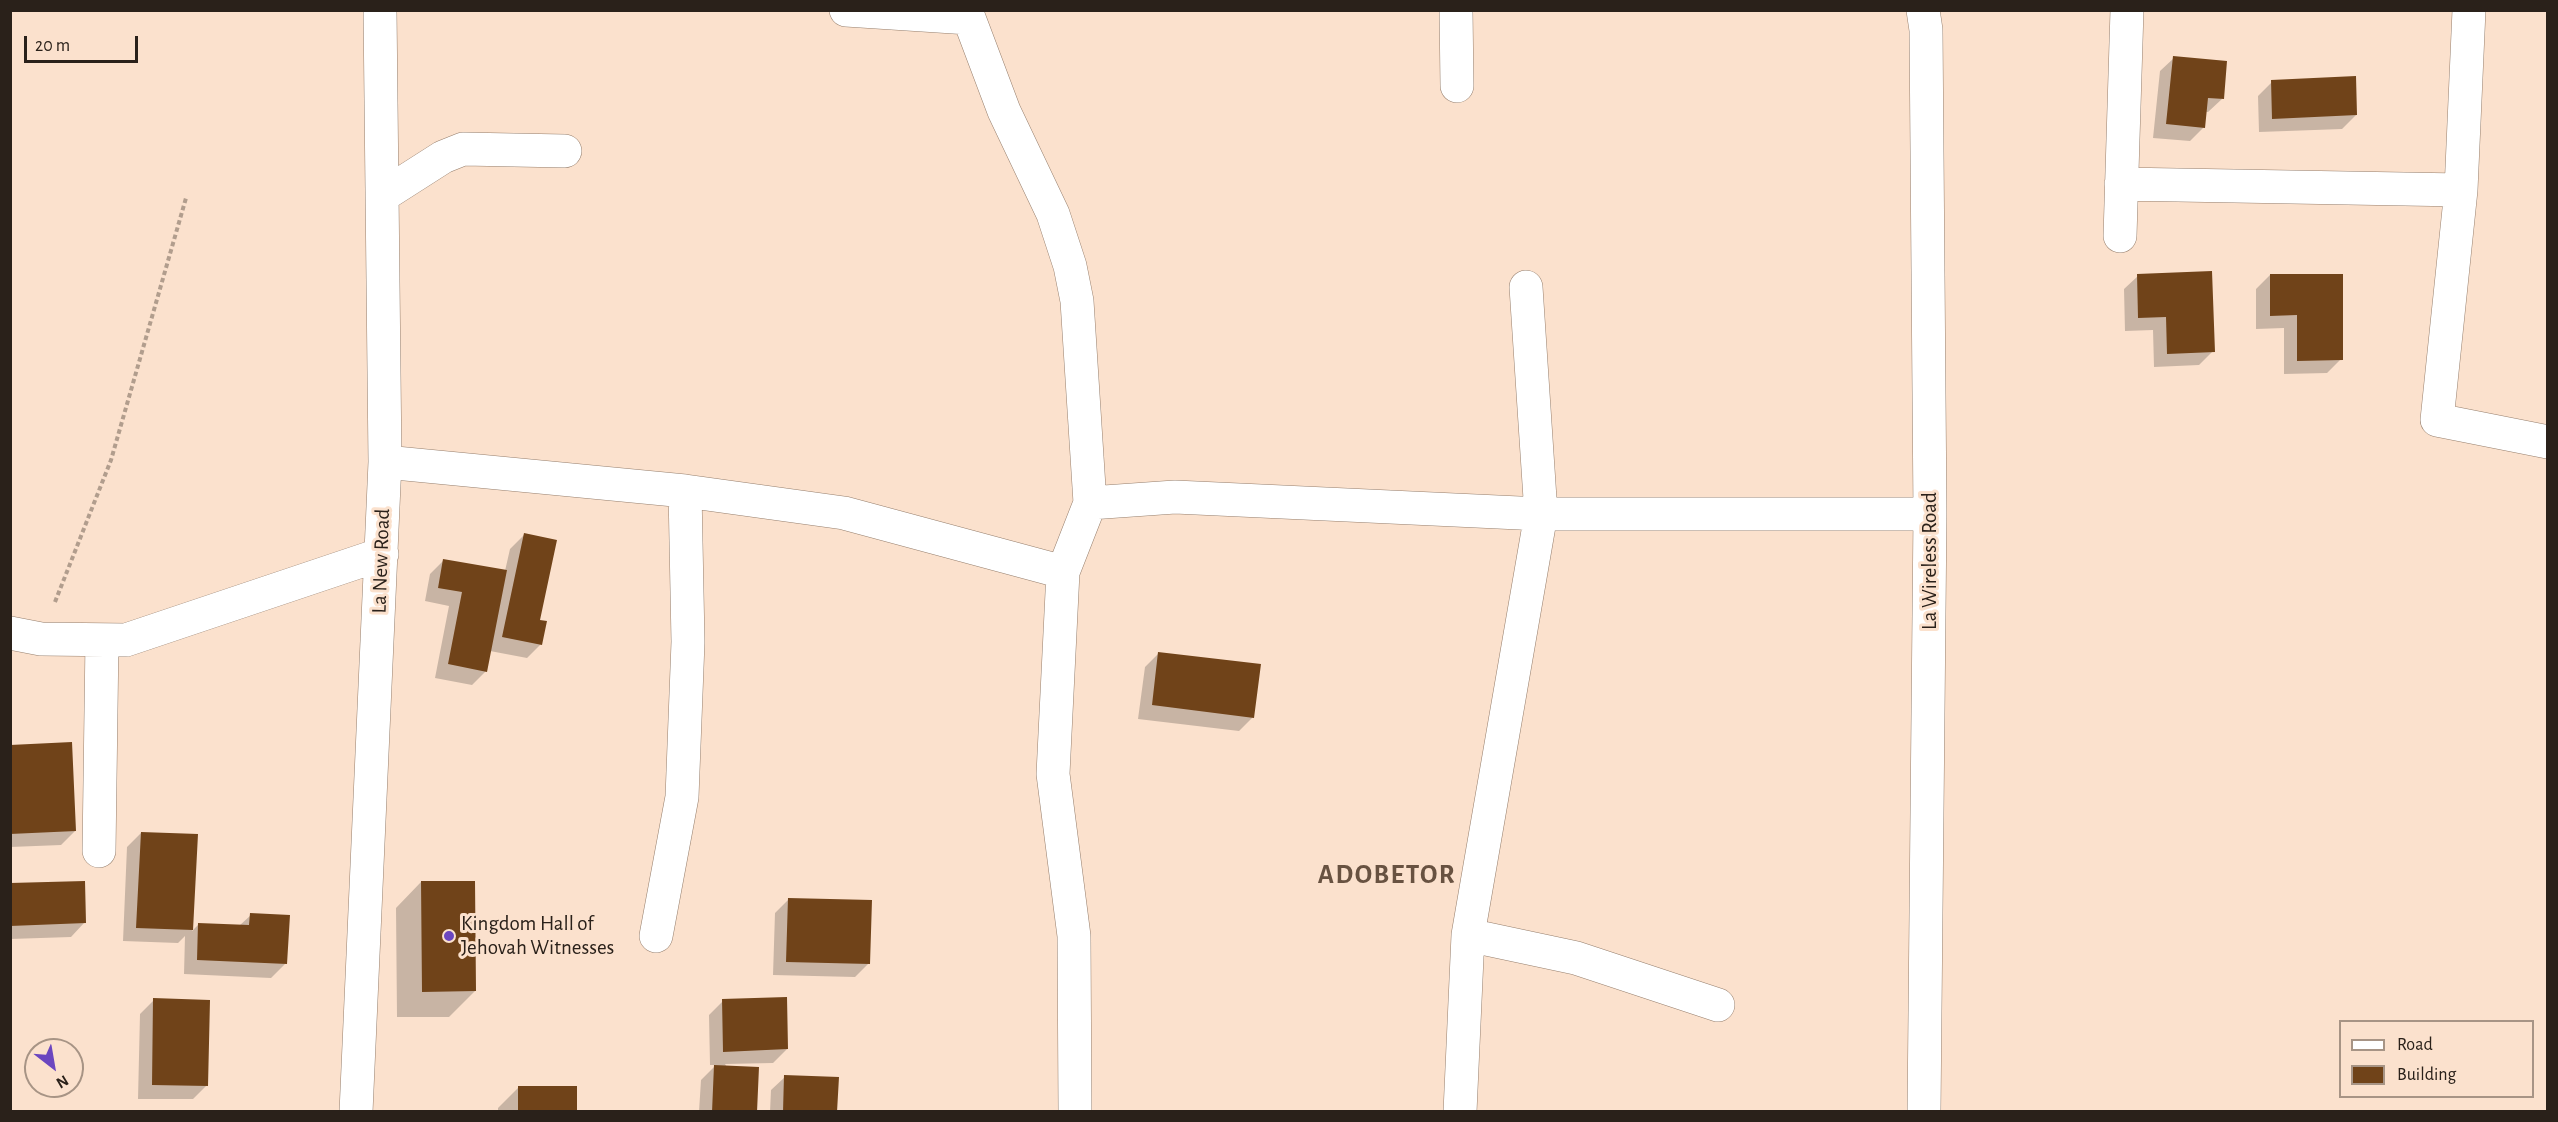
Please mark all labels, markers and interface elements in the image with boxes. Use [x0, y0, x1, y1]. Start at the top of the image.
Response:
scale bar [27, 24, 141, 62]
text: 20 m [35, 37, 70, 55]
street label: La Wireless Road [1917, 492, 1943, 630]
street label: La New Road [367, 508, 395, 614]
district label: ADOBETOR [1318, 859, 1456, 891]
place label: Kingdom Hall of Jehovah Witnesses [461, 911, 614, 961]
marker: Kingdom Hall of Jehovah Witnesses [442, 929, 456, 943]
legend [2339, 1020, 2534, 1098]
text: Road [2397, 1036, 2433, 1054]
north arrow [24, 1038, 84, 1098]
text: Building [2397, 1066, 2456, 1084]
text: N [53, 1072, 71, 1091]

